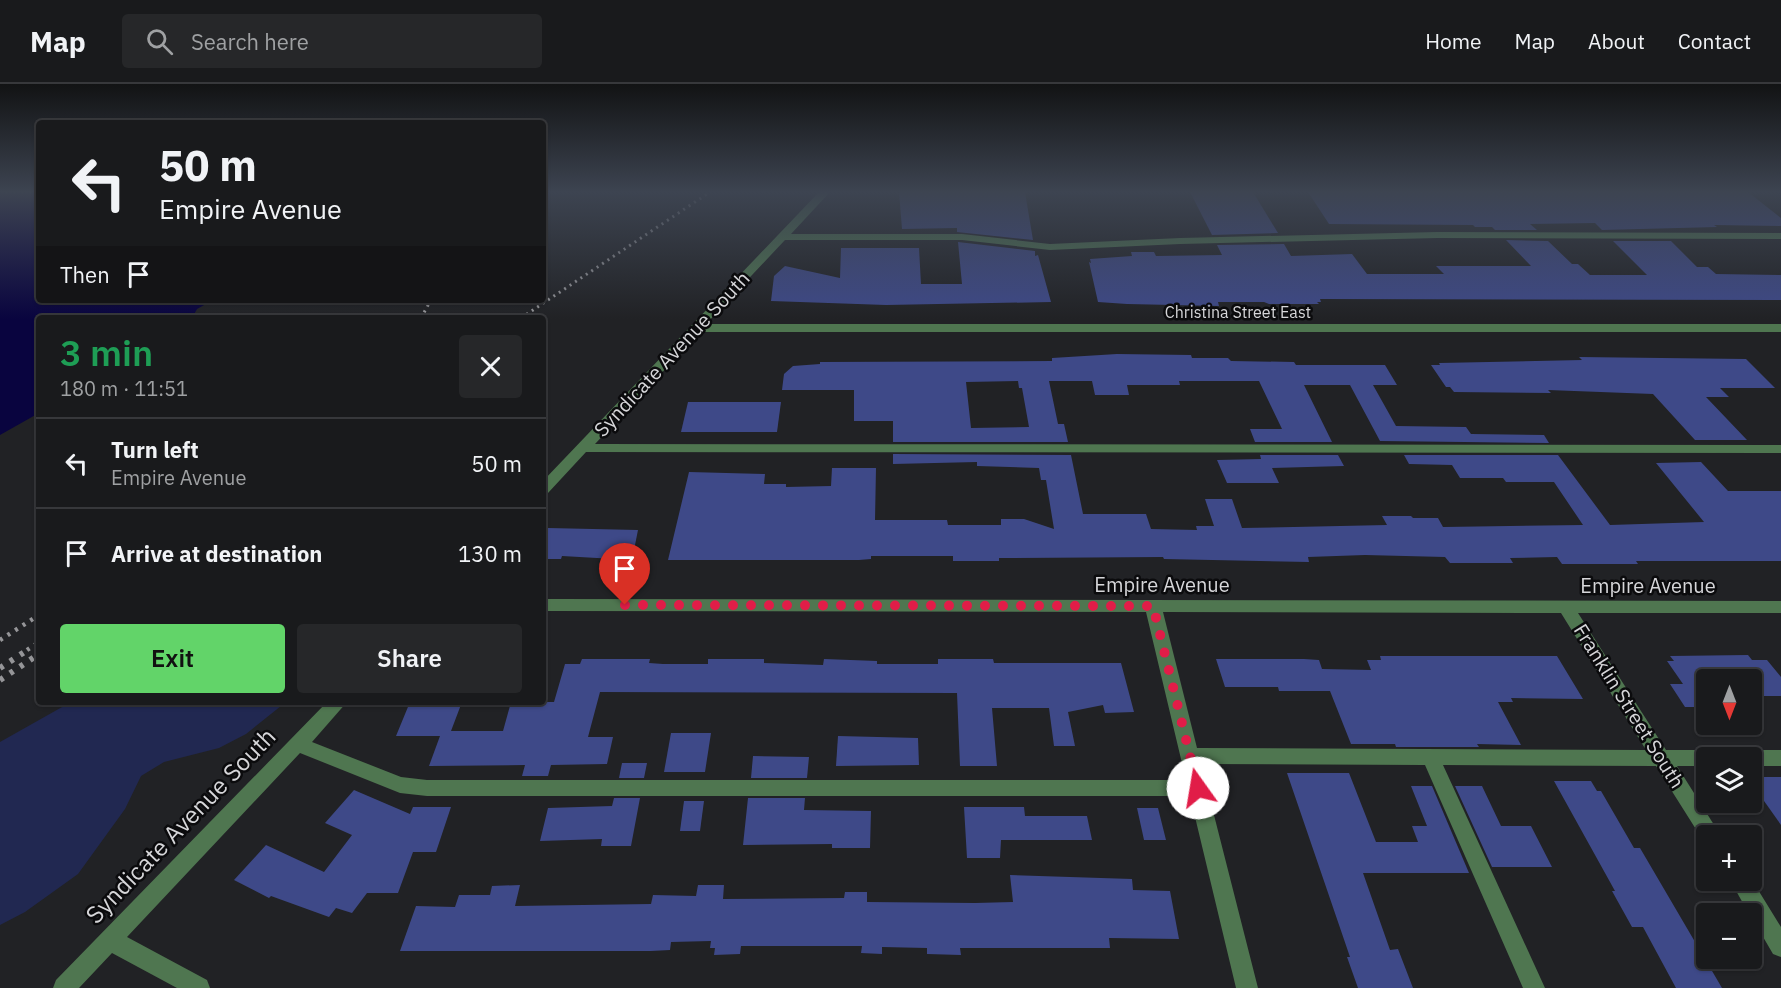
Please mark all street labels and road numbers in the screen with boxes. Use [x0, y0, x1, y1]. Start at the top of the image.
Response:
street label: Syndicate Avenue South [588, 265, 756, 442]
street label: Christina Street East [1165, 302, 1311, 322]
street label: Empire Avenue [1094, 571, 1230, 598]
street label: Empire Avenue [1580, 572, 1716, 599]
street label: Franklin Street South [1568, 618, 1691, 793]
street label: Syndicate Avenue South [78, 721, 282, 930]

